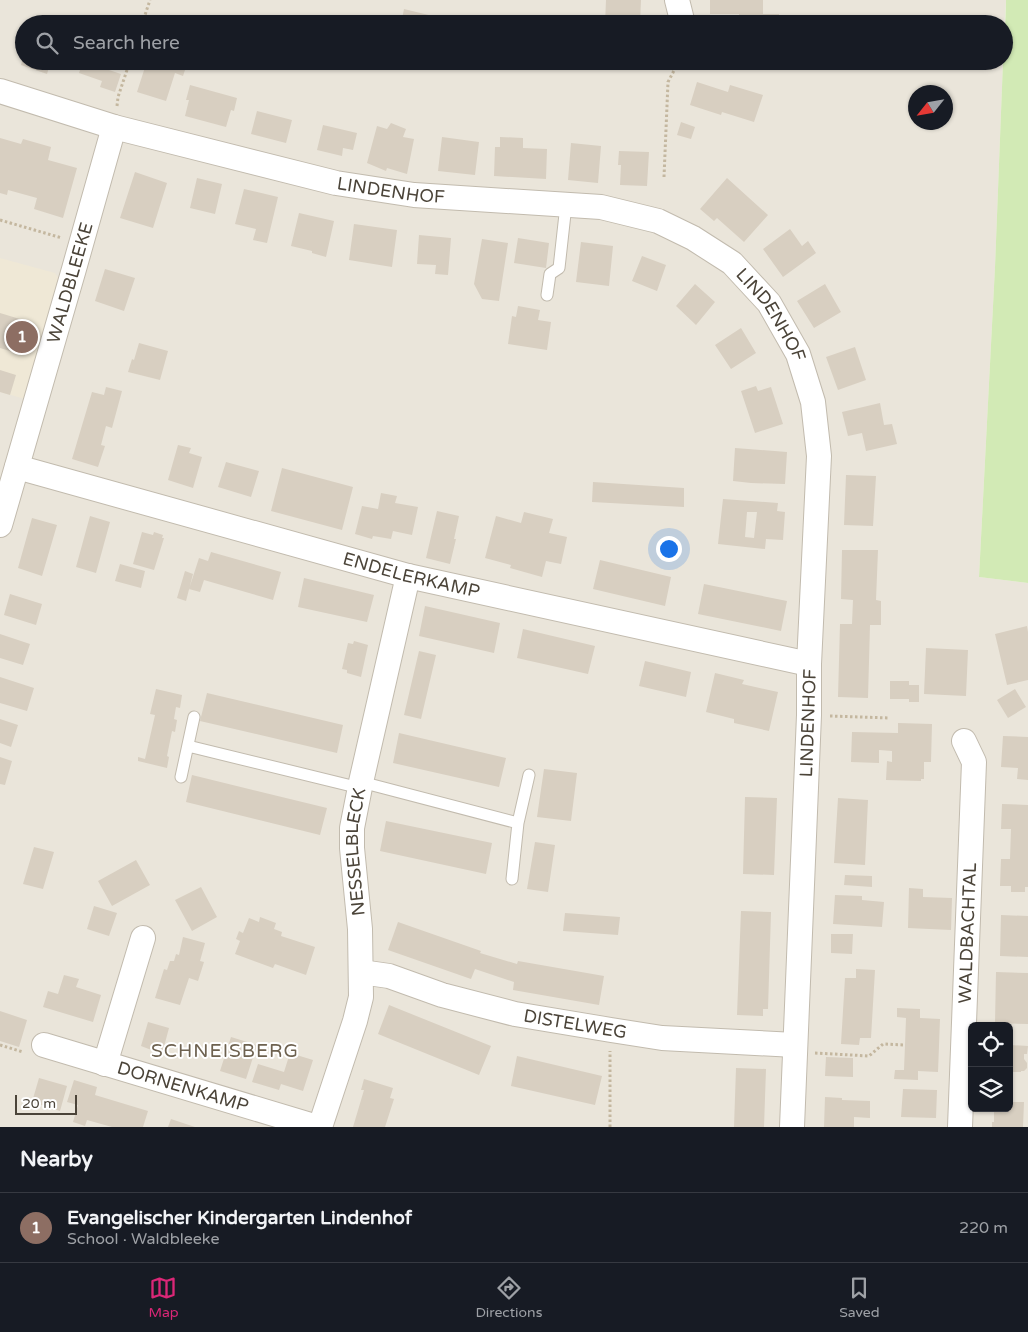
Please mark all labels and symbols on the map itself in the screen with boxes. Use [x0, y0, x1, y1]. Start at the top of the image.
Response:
north arrow [908, 85, 953, 130]
street label: LINDENHOF [335, 172, 446, 208]
street label: WALDBLEEKE [42, 220, 98, 346]
street label: LINDENHOF [731, 264, 810, 363]
pin: 1 [6, 318, 38, 356]
your location [656, 536, 682, 562]
street label: ENDELERKAMP [340, 547, 482, 602]
street label: LINDENHOF [795, 668, 821, 778]
street label: NESSELBLECK [341, 786, 371, 917]
street label: WALDBACHTAL [954, 862, 981, 1004]
street label: DISTELWEG [522, 1005, 628, 1043]
district label: SCHNEISBERG [151, 1040, 299, 1062]
street label: DORNENKAMP [115, 1057, 251, 1117]
scale bar [15, 1092, 78, 1115]

